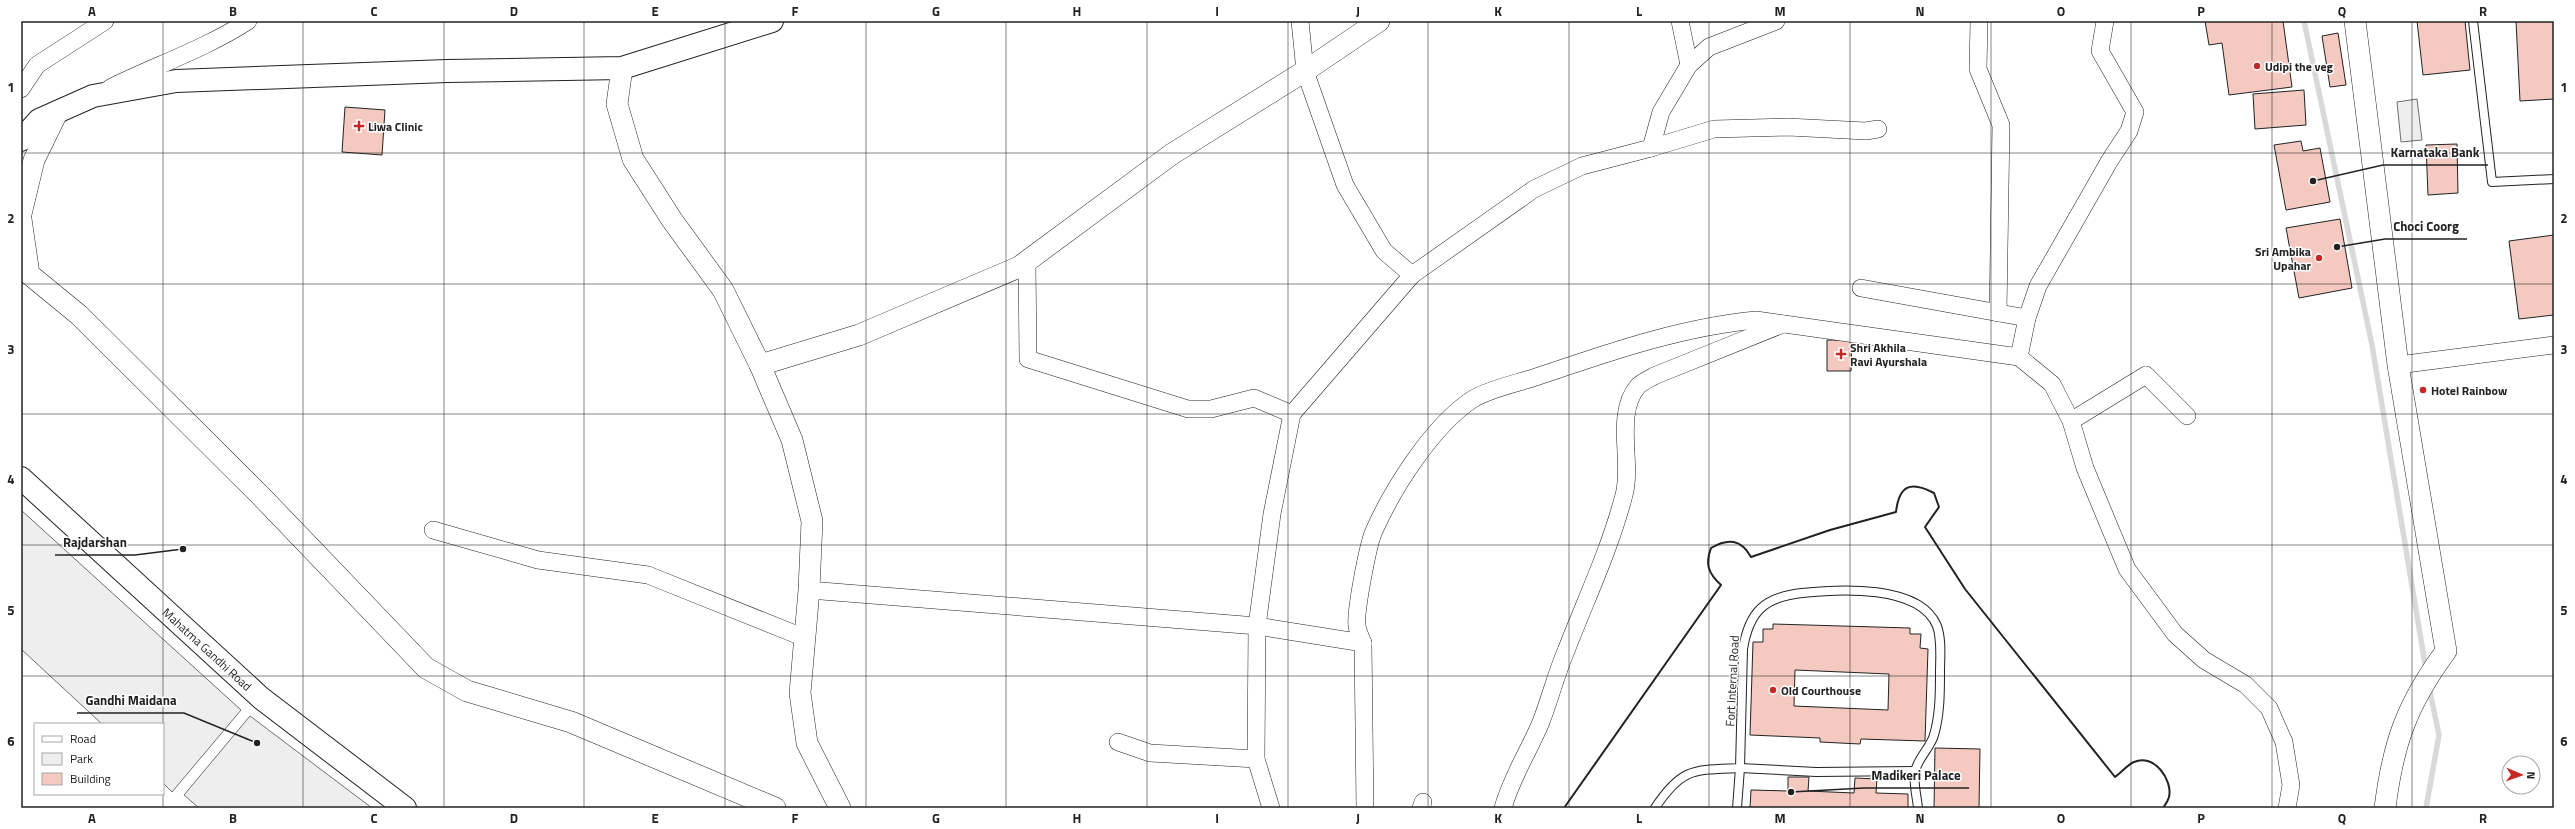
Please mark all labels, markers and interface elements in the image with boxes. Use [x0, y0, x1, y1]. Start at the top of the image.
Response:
text: A [88, 1, 96, 21]
text: B [229, 1, 237, 21]
text: C [370, 1, 378, 21]
text: D [510, 1, 518, 21]
text: E [651, 1, 659, 21]
text: F [792, 1, 799, 21]
text: G [932, 1, 940, 21]
text: H [1073, 1, 1081, 21]
text: I [1215, 1, 1219, 21]
text: J [1356, 1, 1360, 21]
text: K [1494, 1, 1502, 21]
text: L [1636, 1, 1642, 21]
text: M [1774, 1, 1786, 21]
text: N [1915, 1, 1925, 21]
text: O [2057, 1, 2065, 21]
text: P [2197, 1, 2205, 21]
text: Q [2338, 1, 2346, 21]
text: R [2479, 1, 2487, 21]
place label: Udipi the veg [2265, 57, 2334, 76]
marker: Udipi the veg [2252, 61, 2262, 71]
text: 1 [7, 77, 15, 97]
text: 1 [2560, 77, 2568, 97]
place label: Liwa Clinic [368, 117, 423, 136]
marker: Liwa Clinic [353, 120, 365, 132]
callout: Karnataka Bank [2383, 140, 2488, 165]
text: Karnataka Bank [2391, 142, 2480, 162]
text: 2 [7, 208, 15, 228]
text: 2 [2560, 208, 2568, 228]
callout: Choci Coorg [2385, 214, 2467, 239]
text: Choci Coorg [2393, 216, 2459, 236]
place label: Sri Ambika Upahar [2255, 242, 2312, 275]
marker: Sri Ambika Upahar [2314, 253, 2324, 263]
place label: Shri Akhila Ravi Ayurshala [1850, 338, 1927, 371]
text: 3 [7, 339, 15, 359]
text: 3 [2560, 339, 2568, 359]
marker: Shri Akhila Ravi Ayurshala [1835, 348, 1847, 360]
place label: Hotel Rainbow [2431, 381, 2507, 400]
marker: Hotel Rainbow [2418, 385, 2428, 395]
text: 4 [7, 469, 15, 489]
text: 4 [2560, 469, 2568, 489]
callout: Rajdarshan [55, 530, 135, 555]
text: Rajdarshan [63, 532, 127, 552]
text: 5 [7, 600, 15, 620]
text: 5 [2560, 600, 2568, 620]
street label: Mahatma Gandhi Road [159, 603, 256, 695]
street label: Fort Internal Road [1720, 635, 1744, 727]
place label: Old Courthouse [1781, 681, 1861, 700]
marker: Old Courthouse [1768, 685, 1778, 695]
callout: Gandhi Maidana [77, 688, 184, 713]
text: Gandhi Maidana [85, 690, 177, 710]
legend [34, 723, 164, 795]
text: Road [70, 729, 96, 748]
text: 6 [7, 731, 15, 751]
text: 6 [2560, 731, 2568, 751]
text: Park [70, 749, 93, 768]
north arrow [2501, 755, 2541, 795]
callout: Madikeri Palace [1864, 763, 1969, 788]
text: Madikeri Palace [1871, 765, 1961, 785]
text: Building [70, 769, 111, 788]
text: N [2523, 771, 2539, 779]
text: A [88, 808, 96, 828]
text: B [229, 808, 237, 828]
text: C [370, 808, 378, 828]
text: D [510, 808, 518, 828]
text: E [651, 808, 659, 828]
text: F [792, 808, 799, 828]
text: G [932, 808, 940, 828]
text: H [1073, 808, 1081, 828]
text: I [1215, 808, 1219, 828]
text: J [1356, 808, 1360, 828]
text: K [1494, 808, 1502, 828]
text: L [1636, 808, 1642, 828]
text: M [1774, 808, 1786, 828]
text: N [1915, 808, 1925, 828]
text: O [2057, 808, 2065, 828]
text: P [2197, 808, 2205, 828]
text: Q [2338, 808, 2346, 828]
text: R [2479, 808, 2487, 828]

